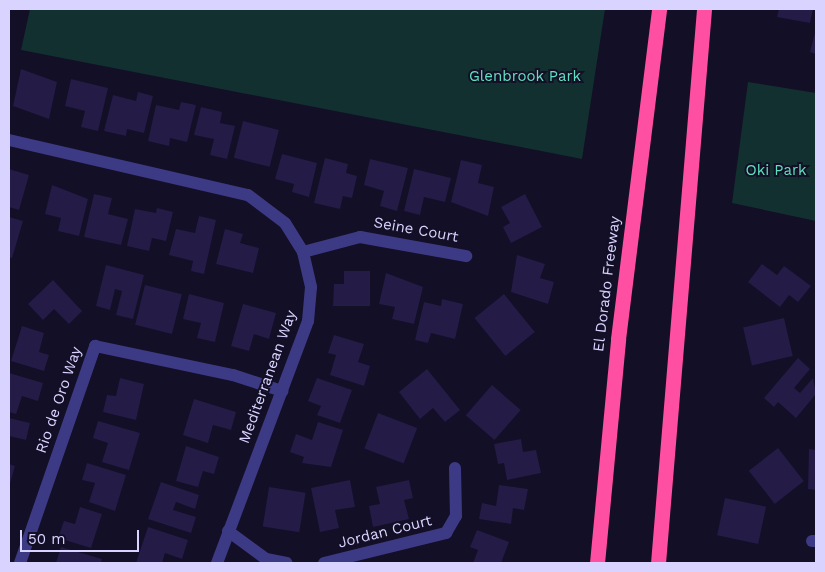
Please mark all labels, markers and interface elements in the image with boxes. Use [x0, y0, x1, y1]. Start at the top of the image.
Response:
park label: Glenbrook Park [469, 68, 581, 86]
park label: Oki Park [745, 162, 807, 180]
street label: Seine Court [372, 214, 460, 246]
street label: El Dorado Freeway [590, 215, 624, 353]
street label: Mediterranean Way [235, 308, 301, 446]
street label: Rio de Oro Way [32, 344, 86, 456]
street label: Jordan Court [336, 512, 434, 552]
scale bar [22, 520, 141, 552]
text: 50 m [28, 530, 65, 548]

